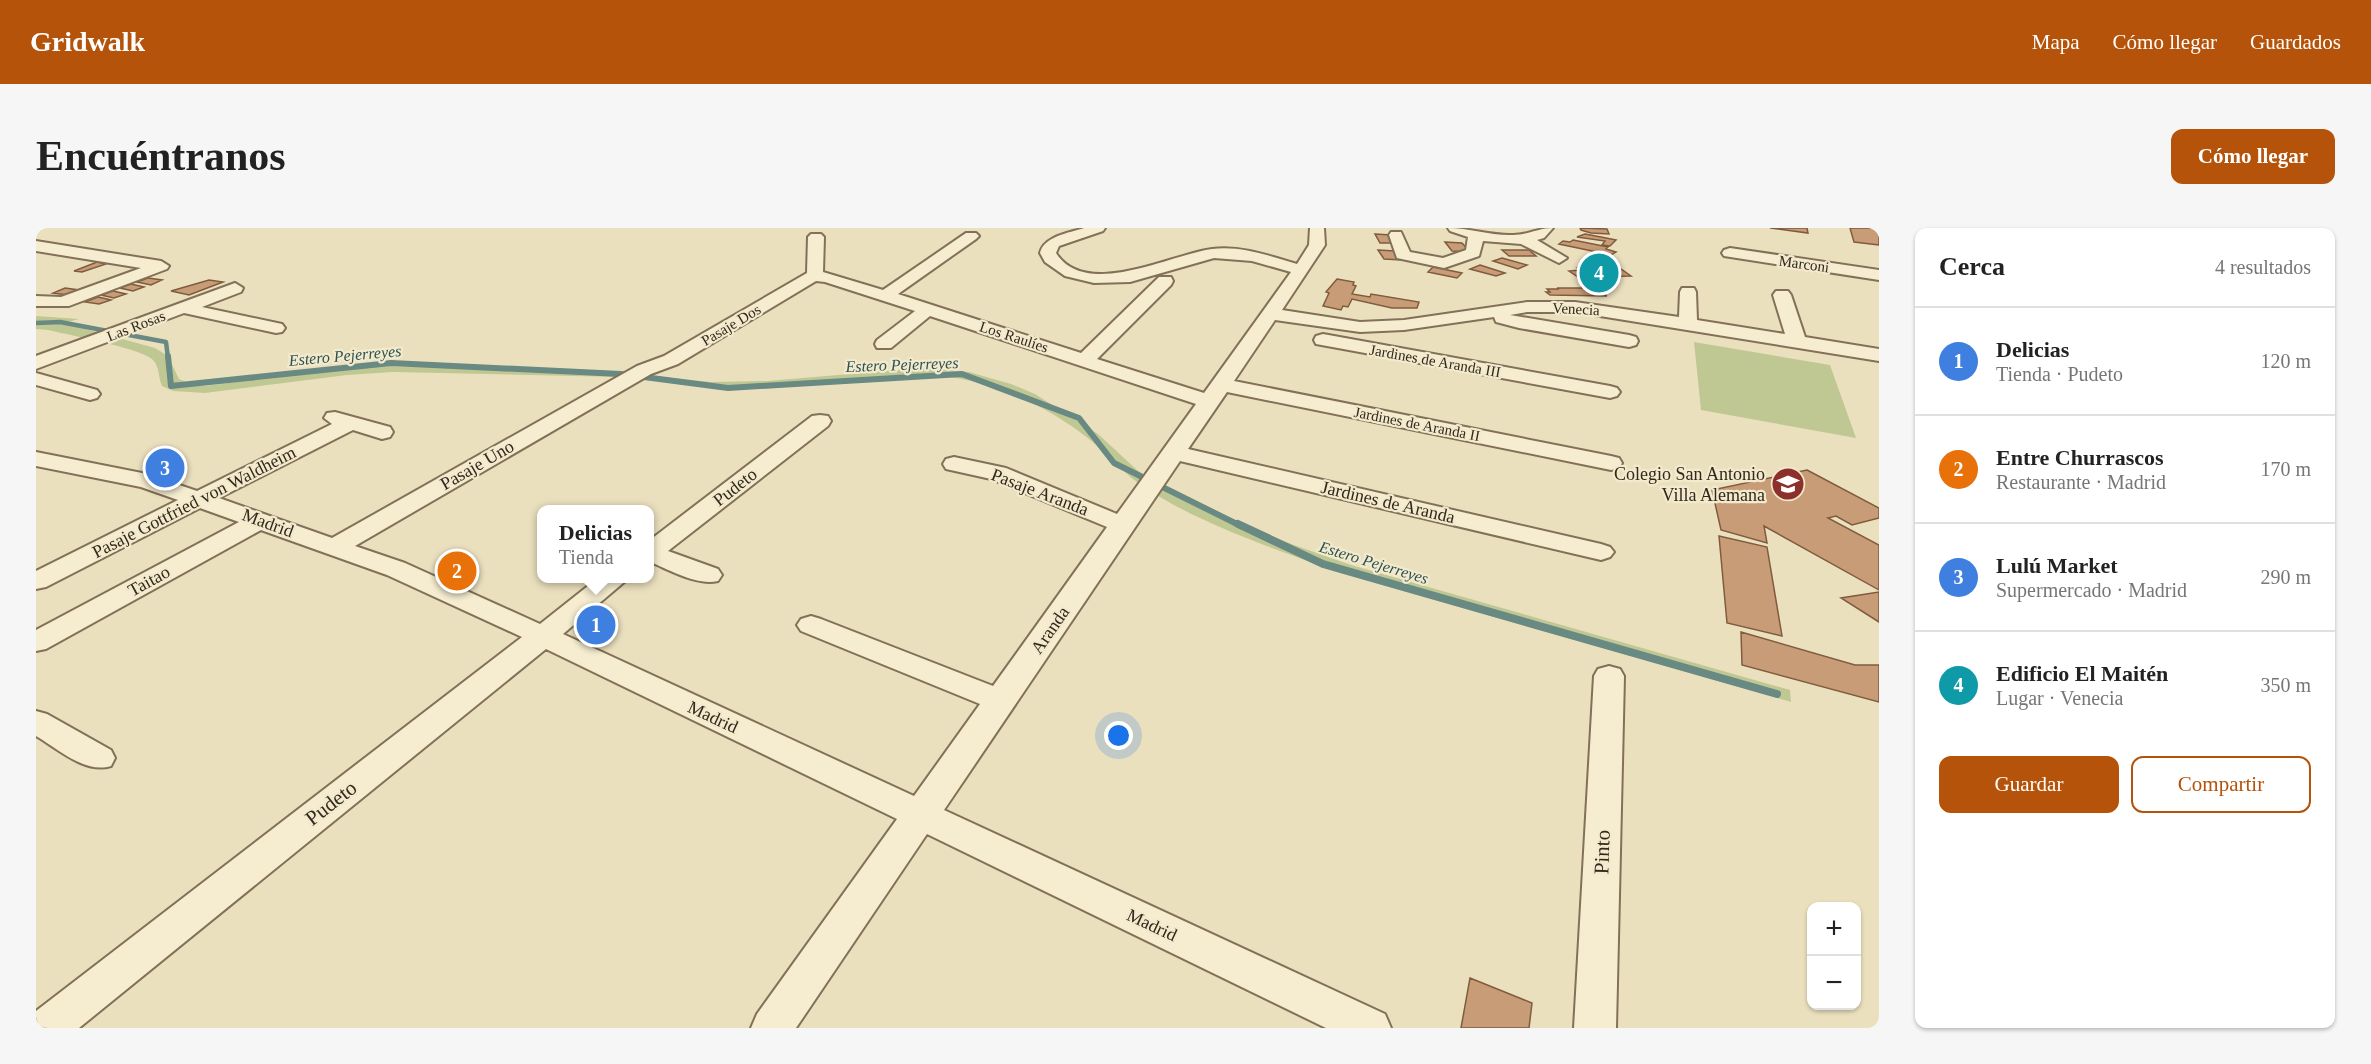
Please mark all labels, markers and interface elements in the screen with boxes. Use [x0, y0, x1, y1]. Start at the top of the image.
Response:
text: Gridwalk [30, 26, 145, 57]
text: Mapa [2032, 30, 2080, 54]
text: Cómo llegar [2113, 30, 2217, 54]
text: Guardados [2250, 30, 2341, 54]
button: Cómo llegar [2171, 129, 2335, 184]
text: Encuéntranos [36, 133, 286, 179]
pin: 4 [1580, 250, 1618, 296]
text: Cerca [1939, 252, 2005, 281]
street label: Marconi [1778, 253, 1830, 275]
text: 4 resultados [2215, 256, 2311, 278]
street label: Venecia [1552, 300, 1600, 318]
street label: Pasaje Dos [698, 301, 764, 349]
street label: Las Rosas [105, 307, 168, 344]
street label: Los Raulíes [978, 318, 1051, 356]
text: Delicias [1996, 337, 2069, 362]
water label: Estero Pejerreyes [287, 342, 402, 370]
street label: Jardines de Aranda III [1368, 342, 1502, 380]
text: 1 [1954, 350, 1964, 372]
text: 120 m [2260, 350, 2311, 372]
water label: Estero Pejerreyes [844, 354, 959, 376]
text: Tienda · Pudeto [1996, 363, 2123, 385]
street label: Jardines de Aranda II [1353, 404, 1481, 444]
street label: Pasaje Uno [437, 436, 517, 494]
street label: Pasaje Gottfried von Waldheim [89, 442, 299, 562]
text: Entre Churrascos [1996, 445, 2164, 470]
pin: 3 [146, 446, 184, 490]
text: 2 [1954, 458, 1964, 480]
text: 170 m [2260, 458, 2311, 480]
street label: Pudeto [709, 464, 761, 510]
street label: Pasaje Aranda [989, 464, 1091, 520]
place label: Colegio San Antonio Villa Alemana [1614, 464, 1765, 505]
school or university icon: Colegio San Antonio Villa Alemana [1770, 466, 1806, 502]
text: Restaurante · Madrid [1996, 471, 2166, 493]
street label: Jardines de Aranda [1319, 477, 1457, 527]
street label: Madrid [240, 505, 296, 541]
popup [537, 505, 654, 583]
text: Delicias [559, 520, 632, 545]
water label: Estero Pejerreyes [1316, 538, 1430, 588]
text: Tienda [559, 546, 614, 568]
pin: 2 [438, 548, 476, 594]
text: Lulú Market [1996, 553, 2118, 578]
street label: Taitao [125, 561, 173, 601]
text: 3 [1954, 566, 1964, 588]
text: 290 m [2260, 566, 2311, 588]
text: Supermercado · Madrid [1996, 579, 2187, 601]
pin: 1 [576, 602, 616, 648]
street label: Aranda [1027, 603, 1073, 657]
text: Edificio El Maitén [1996, 661, 2168, 686]
text: 4 [1954, 674, 1964, 696]
text: 350 m [2260, 674, 2311, 696]
text: Lugar · Venecia [1996, 687, 2123, 709]
street label: Madrid [685, 697, 741, 737]
your location [1104, 721, 1133, 750]
button: Guardar [1939, 756, 2119, 813]
button: Compartir [2131, 756, 2311, 813]
street label: Pudeto [301, 776, 361, 830]
street label: Pinto [1589, 829, 1615, 875]
map controls [1807, 902, 1861, 1010]
button: + [1807, 902, 1861, 956]
street label: Madrid [1124, 905, 1180, 945]
button: − [1807, 956, 1861, 1010]

